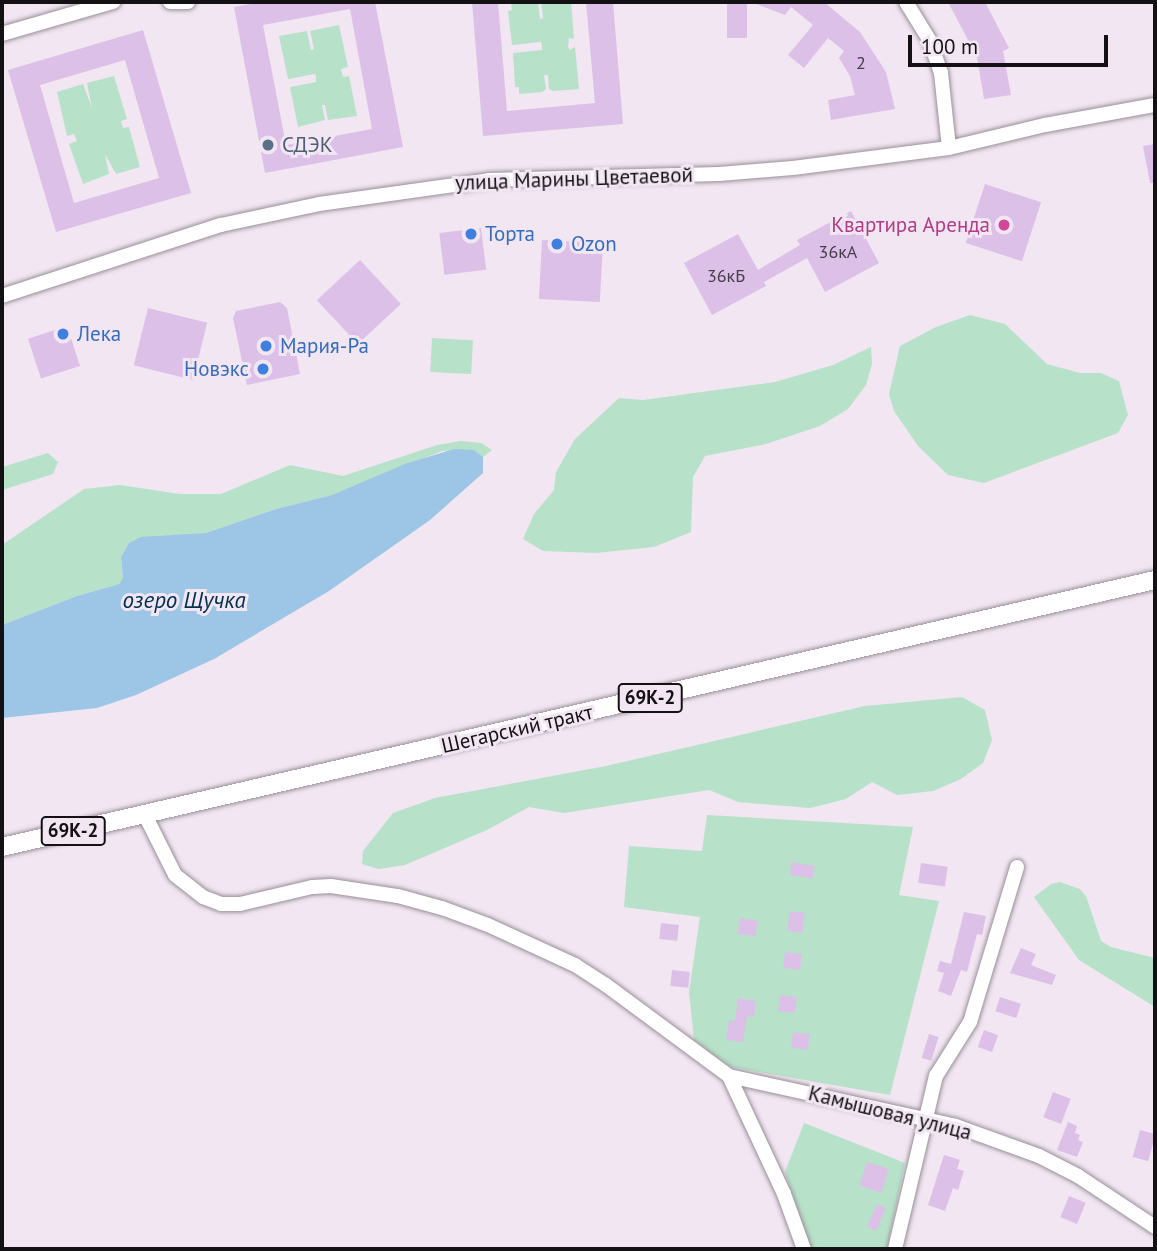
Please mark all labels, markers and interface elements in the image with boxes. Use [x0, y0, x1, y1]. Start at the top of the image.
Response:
scale bar [912, 21, 1112, 65]
text: 100 m [921, 33, 978, 60]
house number: 2 [856, 52, 866, 74]
place label: СДЭК [282, 132, 333, 158]
marker: СДЭК [260, 137, 276, 153]
street label: улица Марины Цветаевой [455, 162, 693, 196]
place label: Квартира Аренда [831, 212, 990, 238]
marker: Квартира Аренда [996, 217, 1012, 233]
place label: Торта [485, 221, 535, 247]
marker: Торта [463, 226, 479, 242]
place label: Ozon [571, 231, 617, 257]
marker: Ozon [549, 236, 565, 252]
house number: 36кА [819, 241, 857, 263]
house number: 36кБ [707, 265, 745, 287]
place label: Лека [77, 321, 121, 347]
marker: Лека [55, 326, 71, 342]
place label: Мария-Ра [280, 333, 369, 359]
marker: Мария-Ра [258, 338, 274, 354]
place label: Новэкс [184, 356, 249, 382]
marker: Новэкс [255, 361, 271, 377]
water label: озеро Щучка [122, 586, 246, 614]
road number: 69К-2 [617, 682, 683, 713]
street label: Шегарский тракт [439, 699, 595, 759]
road number: 69К-2 [40, 816, 106, 846]
street label: Камышовая улица [806, 1081, 974, 1145]

